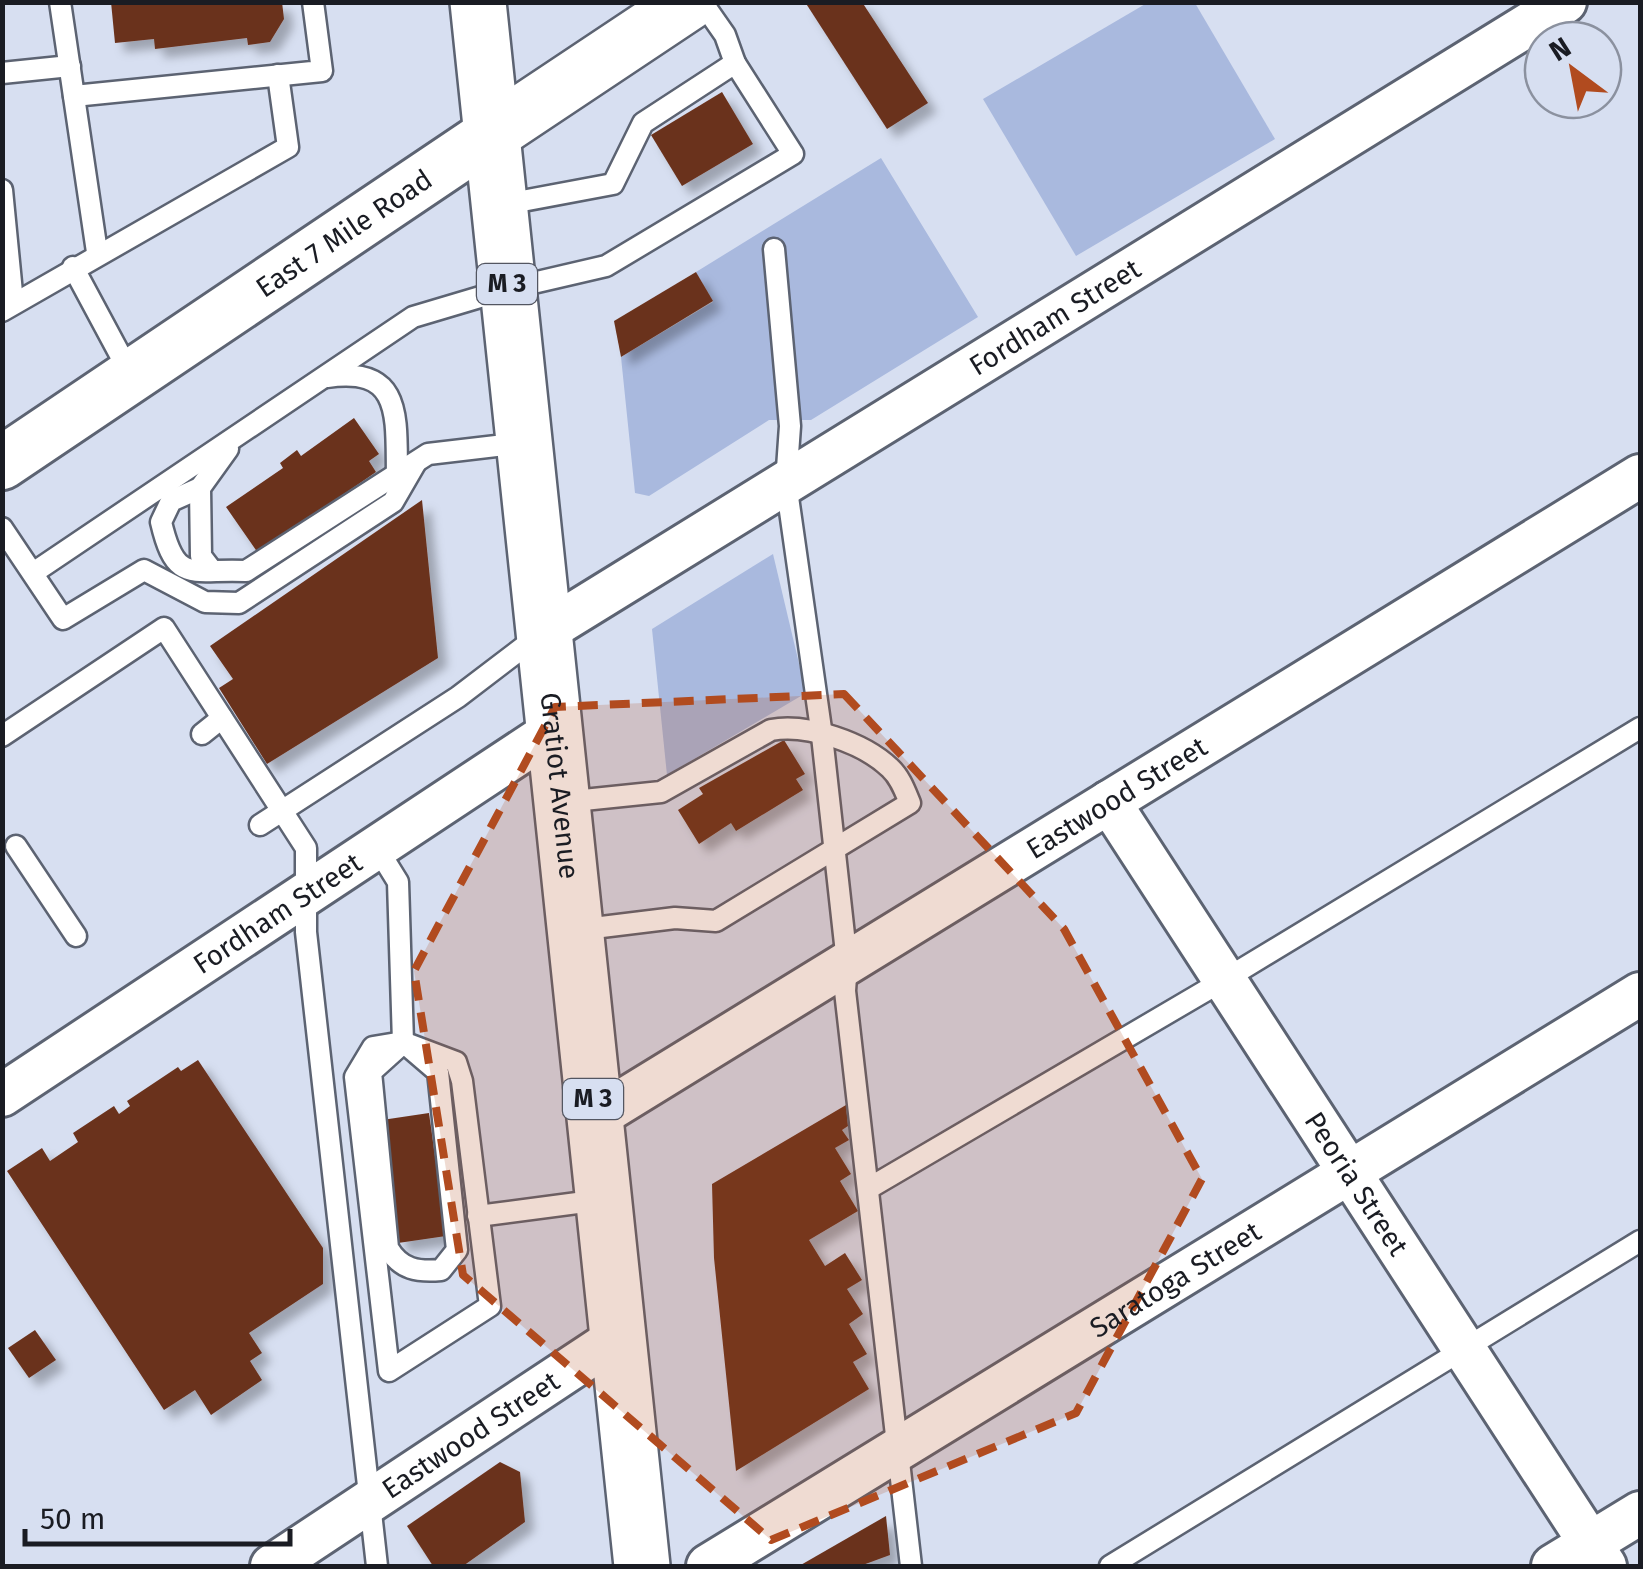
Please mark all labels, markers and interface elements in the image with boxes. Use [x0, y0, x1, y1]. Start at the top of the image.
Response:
north arrow [1523, 20, 1623, 120]
text: N [1543, 30, 1577, 68]
street label: East 7 Mile Road [250, 162, 438, 304]
street label: Fordham Street [963, 251, 1147, 382]
road number: M 3 [477, 264, 537, 304]
street label: Gratiot Avenue [534, 691, 586, 881]
street label: Eastwood Street [1020, 729, 1214, 866]
street label: Fordham Street [187, 845, 368, 981]
road number: M 3 [563, 1079, 623, 1119]
street label: Peoria Street [1298, 1106, 1416, 1262]
street label: Saratoga Street [1084, 1214, 1267, 1344]
street label: Eastwood Street [376, 1364, 566, 1505]
scale bar [25, 1484, 290, 1546]
text: 50 m [40, 1501, 105, 1537]

